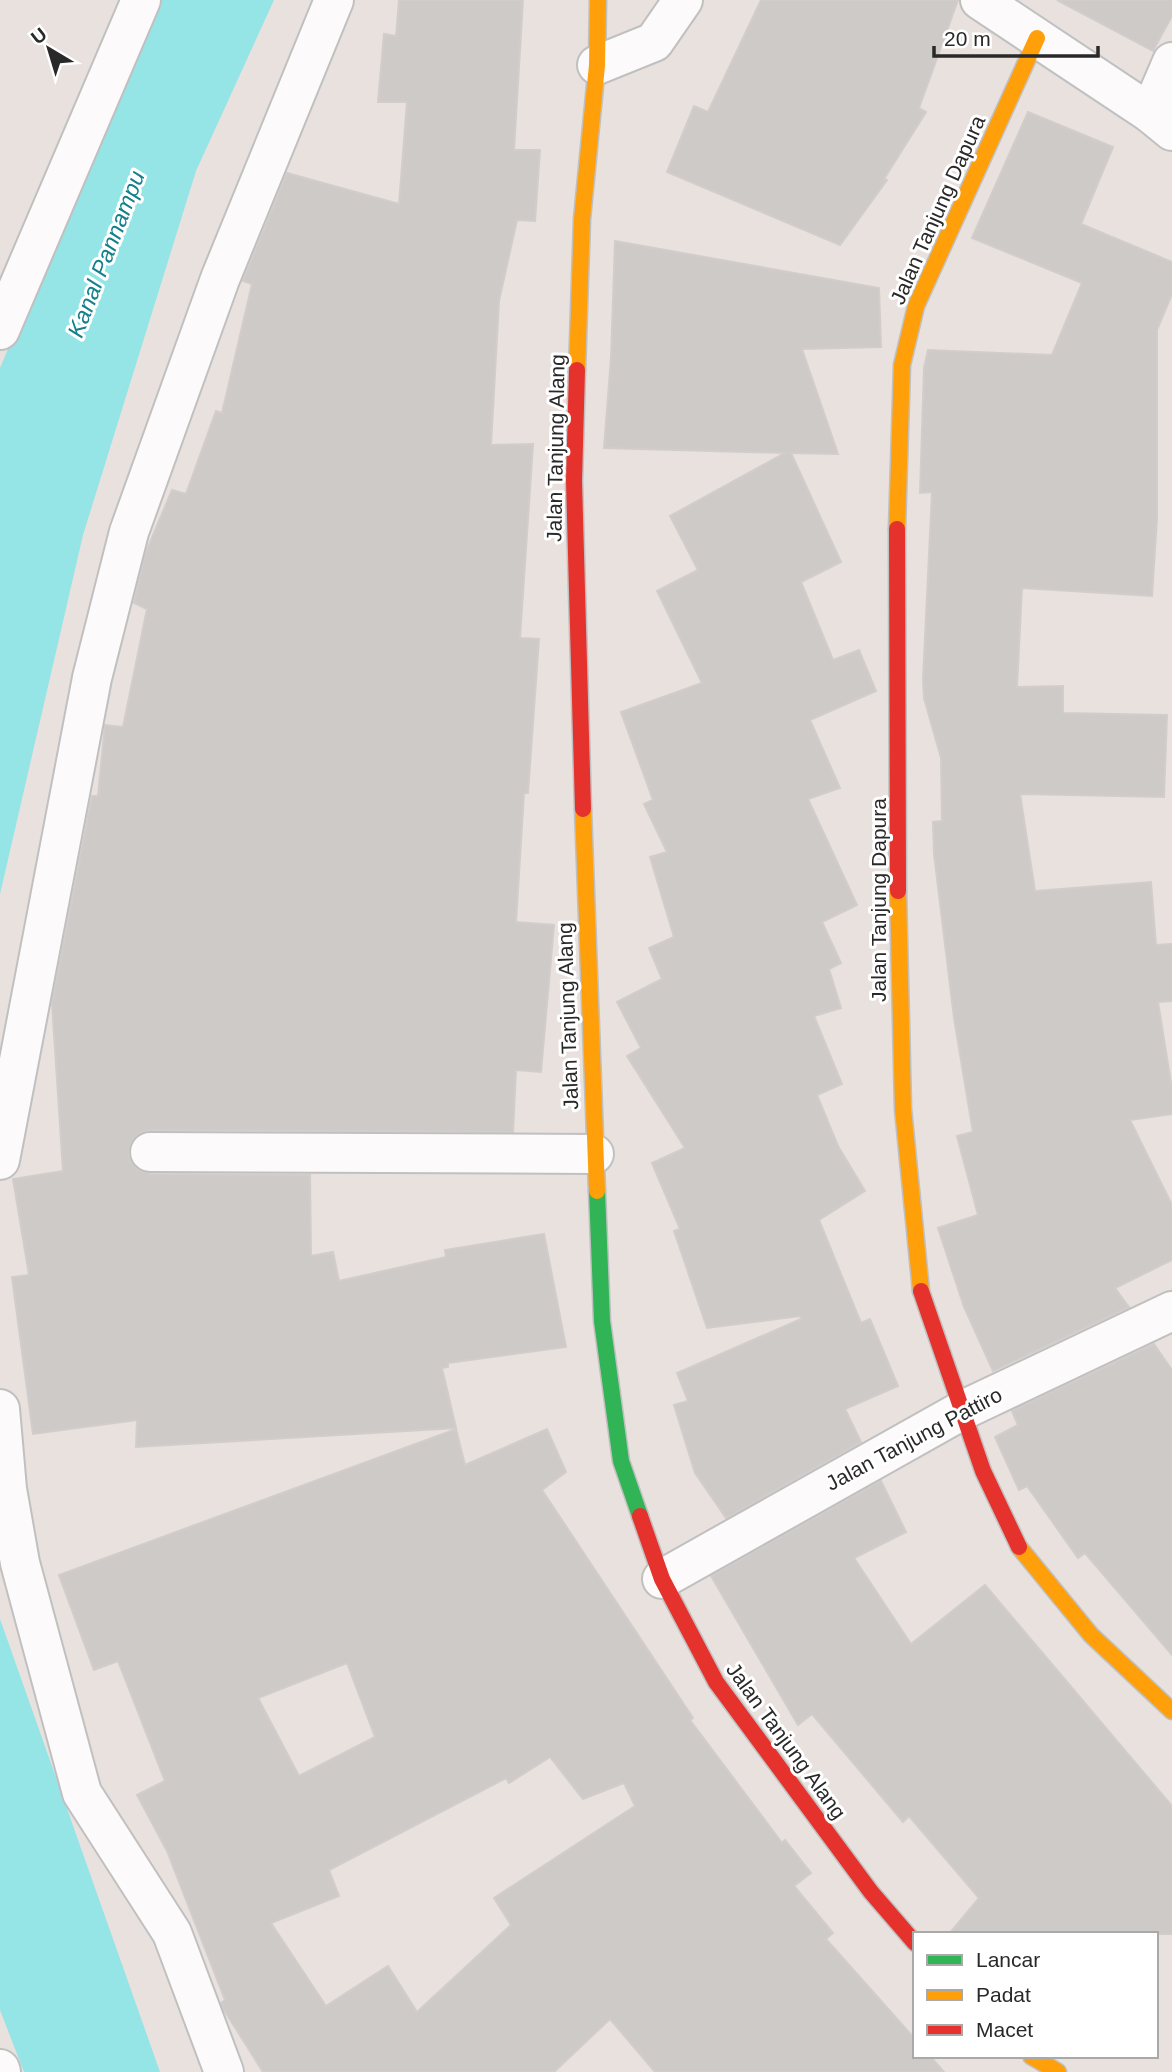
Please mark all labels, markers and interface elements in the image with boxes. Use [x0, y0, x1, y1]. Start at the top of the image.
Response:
north arrow [14, 14, 84, 84]
scale bar [934, 14, 1098, 58]
text: U [27, 23, 51, 48]
text: 20 m [944, 27, 991, 50]
street label: Jalan Tanjung Dapura [886, 112, 990, 308]
water label: Kanal Pannampu [62, 167, 150, 341]
street label: Jalan Tanjung Alang [542, 354, 569, 542]
street label: Jalan Tanjung Dapura [867, 798, 890, 1002]
street label: Jalan Tanjung Alang [553, 922, 582, 1110]
street label: Jalan Tanjung Pattiro [822, 1382, 1006, 1495]
street label: Jalan Tanjung Alang [722, 1658, 851, 1823]
legend [913, 1932, 1158, 2058]
text: Lancar [976, 1948, 1040, 1971]
text: Padat [976, 1983, 1031, 2006]
text: Macet [976, 2018, 1033, 2041]

